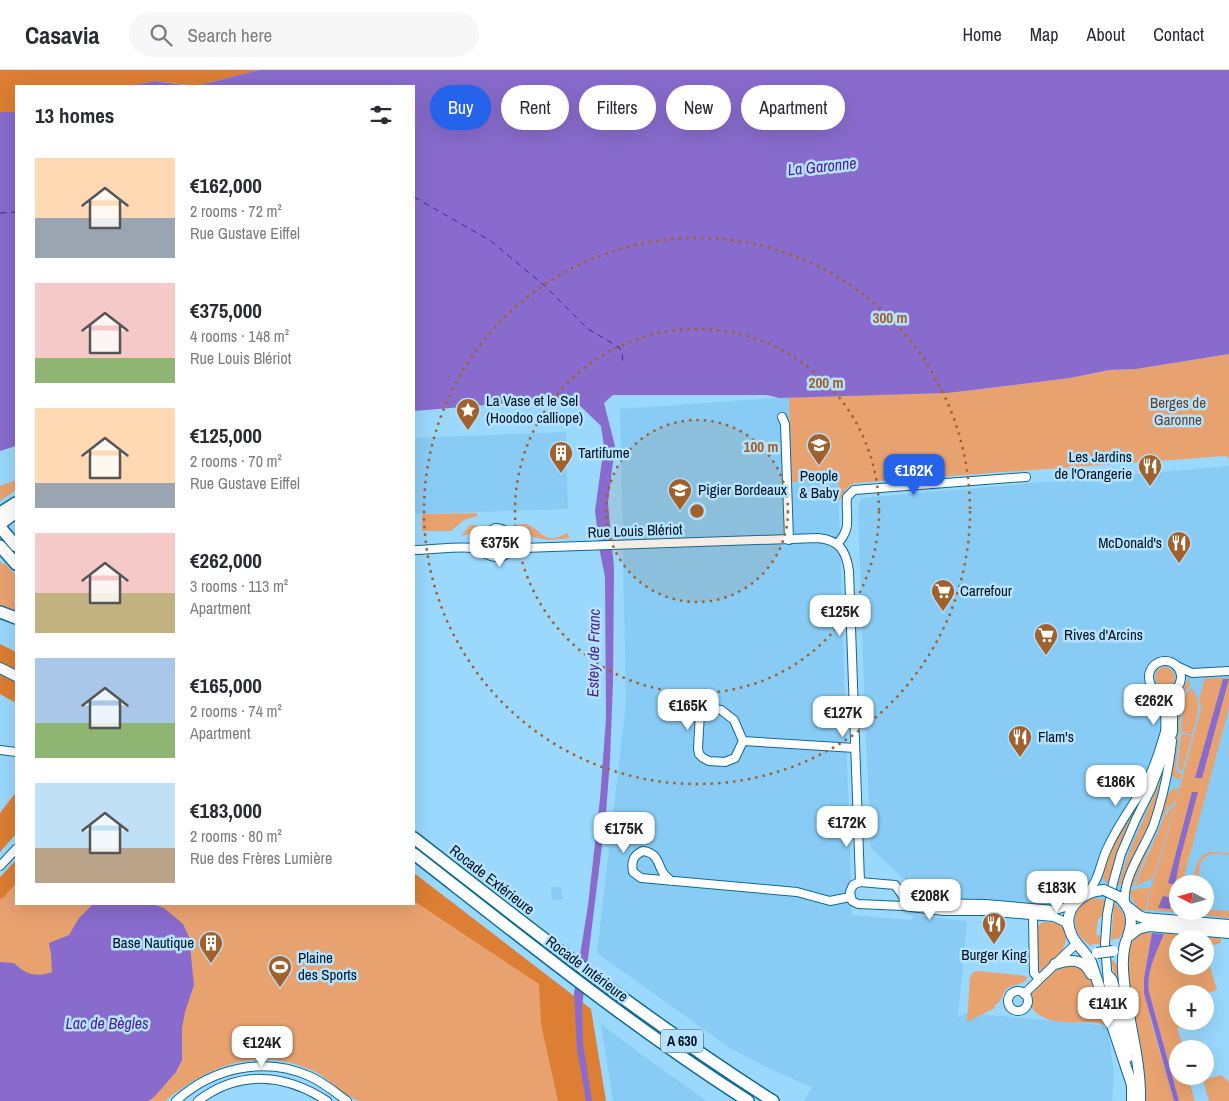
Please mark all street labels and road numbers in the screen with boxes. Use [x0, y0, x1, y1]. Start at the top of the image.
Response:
street label: Rue Louis Blériot [587, 518, 683, 543]
street label: Rocade Extérieure [445, 840, 539, 920]
street label: Rocade Intérieure [542, 931, 633, 1007]
road number: A 630 [661, 1029, 703, 1052]

